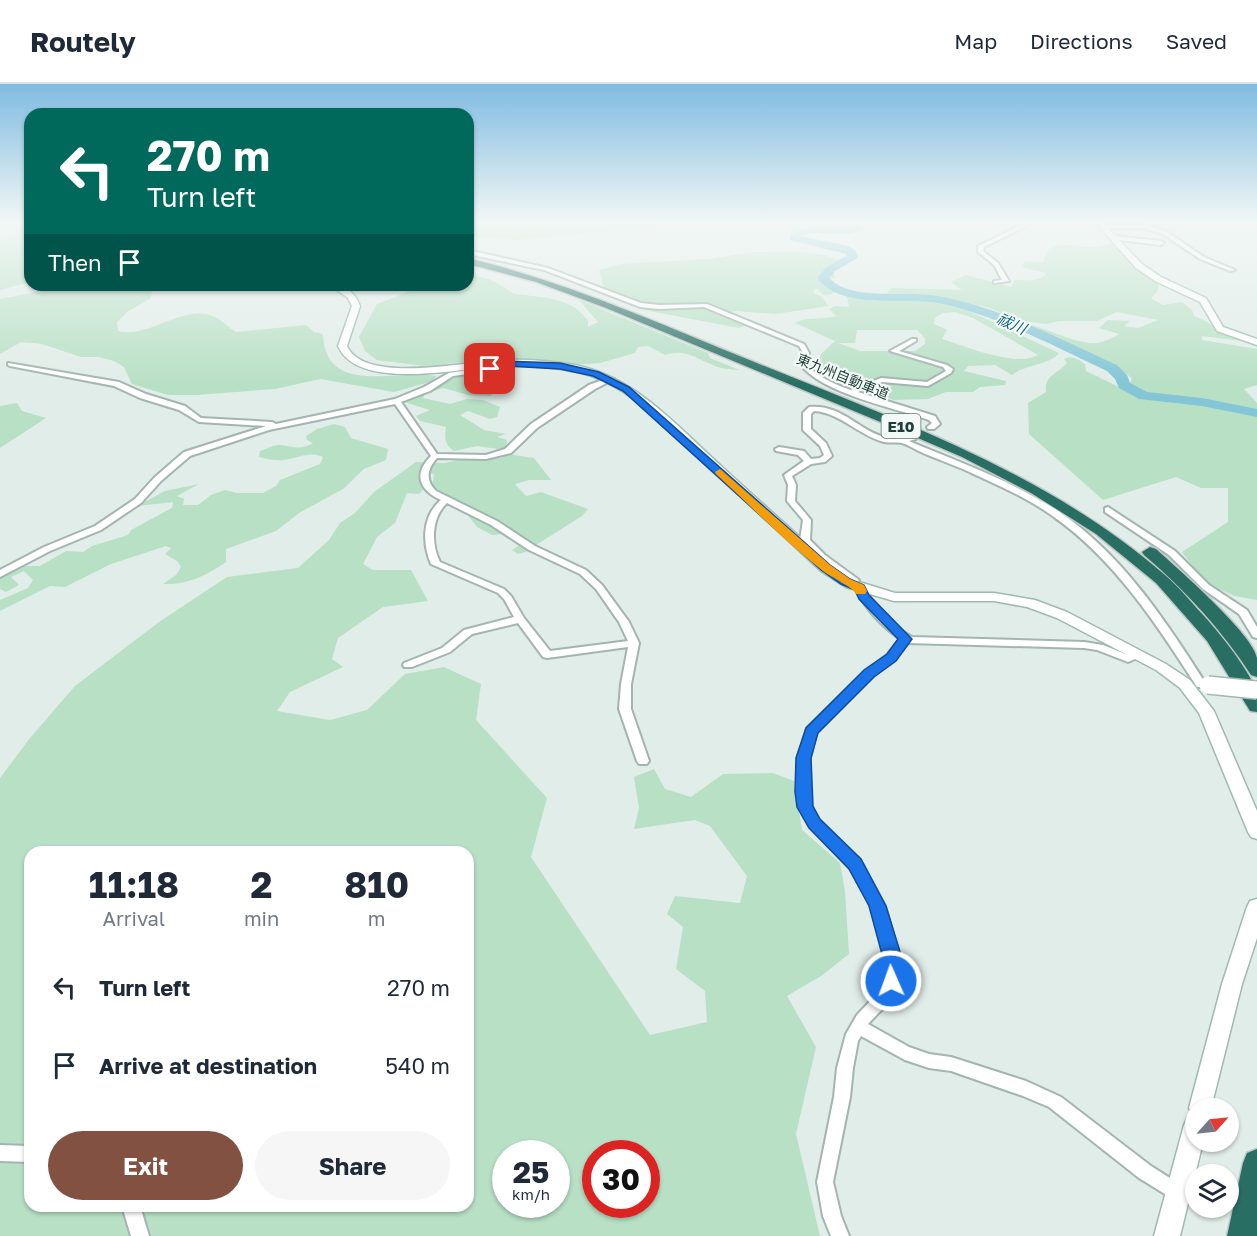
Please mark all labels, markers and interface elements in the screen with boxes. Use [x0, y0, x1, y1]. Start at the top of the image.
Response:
text: Routely [30, 25, 136, 58]
text: Map [954, 28, 997, 54]
text: Directions [1030, 28, 1133, 54]
text: Saved [1166, 28, 1227, 54]
text: 270 m [147, 130, 270, 180]
icon: left [48, 132, 126, 210]
text: Turn left [147, 181, 256, 213]
icon: arrive [113, 246, 146, 279]
text: Then [48, 249, 101, 276]
water label: 祓川 [995, 309, 1031, 338]
pin [464, 343, 515, 394]
street label: 東九州自動車道 [794, 350, 892, 402]
icon: arrive [473, 352, 506, 385]
road number: E10 [882, 414, 920, 438]
text: 11:18 [89, 863, 179, 906]
text: 2 [251, 863, 273, 906]
text: 810 [344, 863, 409, 906]
text: Arrival [103, 906, 165, 930]
text: min [244, 906, 279, 930]
text: m [368, 906, 385, 930]
position arrow [859, 949, 923, 1013]
icon: left [48, 971, 81, 1004]
text: Turn left [99, 974, 190, 1001]
text: 270 m [387, 974, 450, 1001]
icon: arrive [48, 1049, 81, 1082]
text: Arrive at destination [99, 1052, 317, 1079]
text: 540 m [385, 1052, 450, 1079]
north arrow [1185, 1098, 1239, 1152]
map controls [1185, 1098, 1239, 1218]
button: Exit [48, 1131, 243, 1200]
button: Share [255, 1131, 450, 1200]
speed limit sign: 30 [582, 1140, 660, 1218]
text: 25 [513, 1154, 549, 1190]
button: layers [1185, 1164, 1239, 1218]
text: km/h [512, 1185, 550, 1203]

